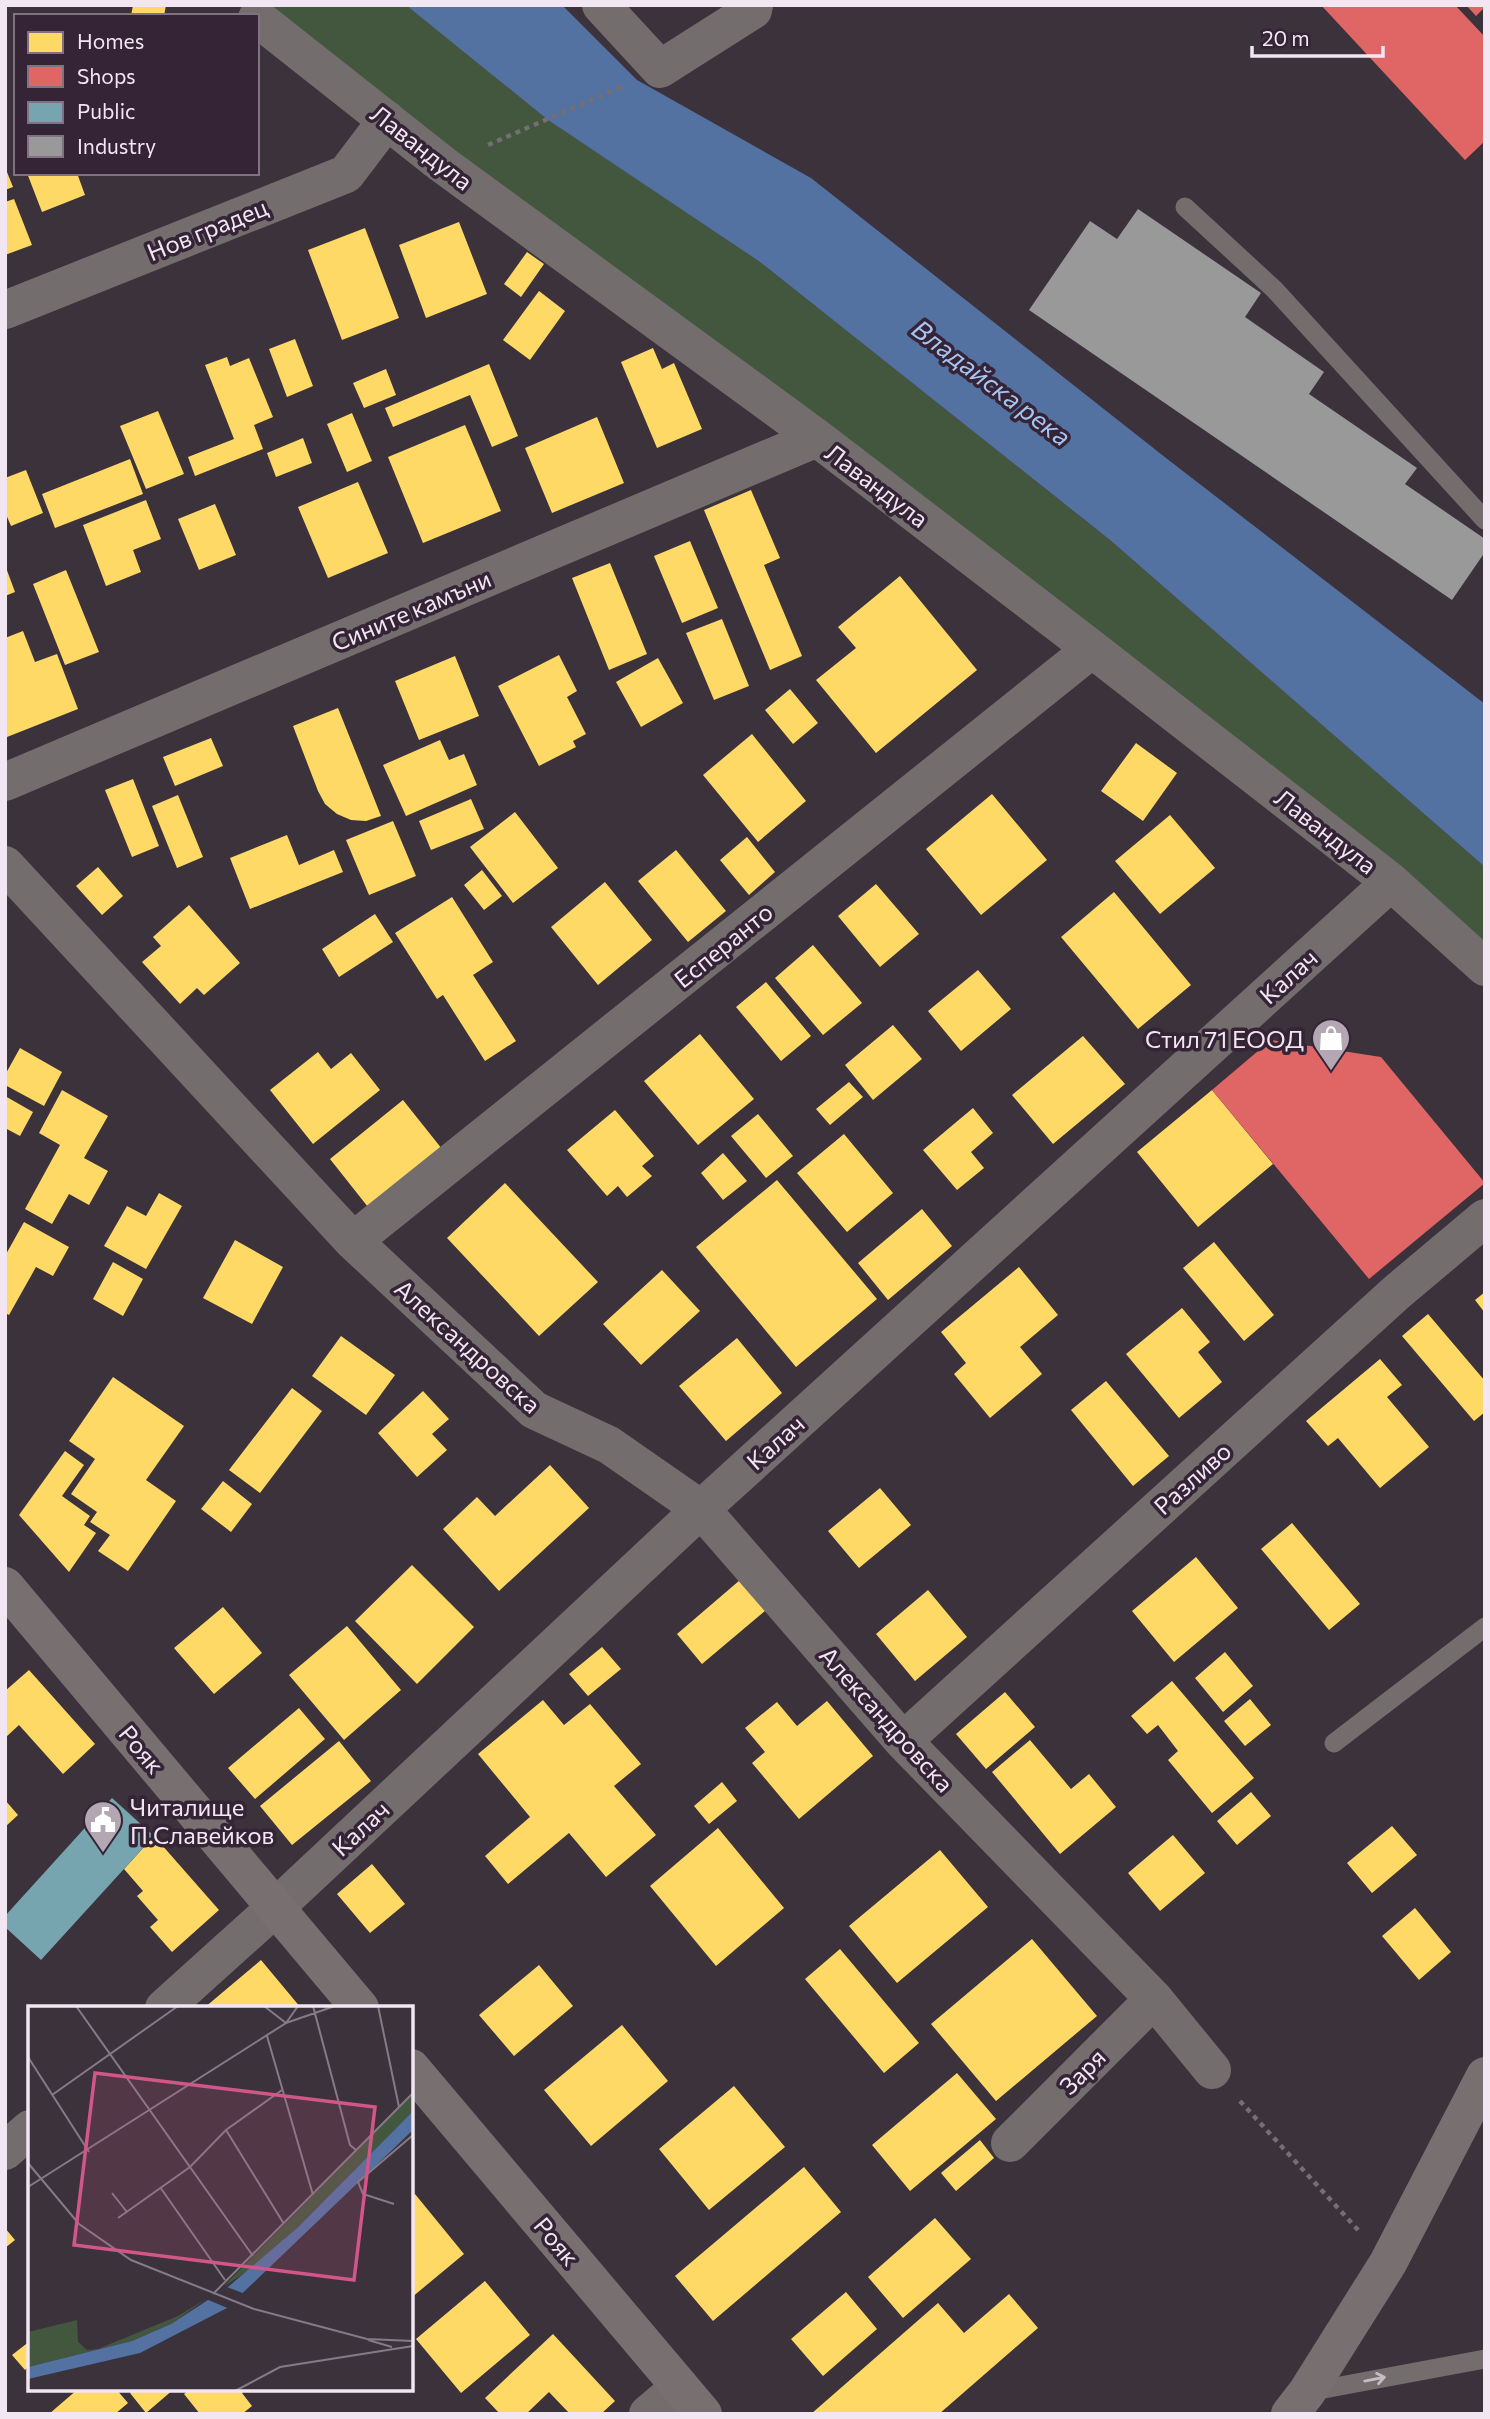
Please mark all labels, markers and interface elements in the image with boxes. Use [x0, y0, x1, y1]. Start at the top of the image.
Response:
legend [14, 14, 259, 175]
scale bar [1252, 14, 1383, 58]
text: 20 m [1262, 25, 1310, 50]
text: Homes [77, 28, 144, 53]
text: Shops [77, 63, 136, 88]
text: Public [77, 98, 135, 123]
street label: Лавандула [365, 98, 479, 196]
text: Industry [77, 133, 156, 158]
street label: Нов градец [143, 192, 271, 266]
water label: Владайска река [907, 312, 1077, 452]
street label: Лавандула [820, 437, 934, 533]
street label: Сините камъни [327, 563, 495, 657]
street label: Лавандула [1269, 782, 1383, 880]
street label: Есперанто [668, 897, 778, 993]
street label: Калач [1253, 943, 1323, 1009]
shop icon: Стил 71 ЕООД [1310, 1017, 1352, 1072]
place label: Стил 71 ЕООД [1145, 1024, 1304, 1053]
street label: Александровска [389, 1273, 547, 1419]
street label: Калач [740, 1409, 810, 1475]
street label: Разливо [1147, 1436, 1237, 1520]
street label: Александровска [814, 1640, 960, 1798]
street label: Рояк [113, 1719, 171, 1779]
place label: Читалище П.Славейков [130, 1792, 274, 1849]
street label: Калач [325, 1794, 395, 1862]
public building icon: Читалище П.Славейков [82, 1799, 124, 1854]
inset map [28, 2006, 413, 2391]
street label: Заря [1053, 2042, 1111, 2100]
street label: Рояк [528, 2211, 586, 2271]
one-way arrow [1363, 2372, 1385, 2386]

